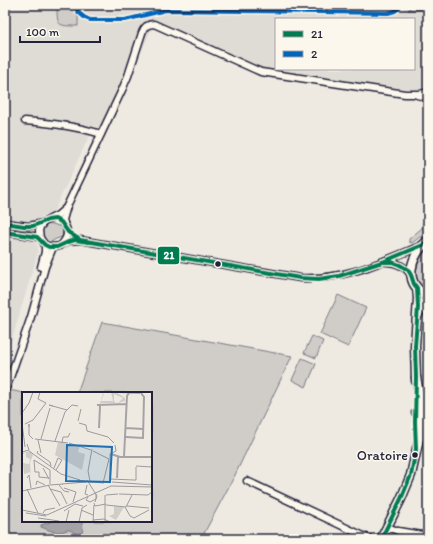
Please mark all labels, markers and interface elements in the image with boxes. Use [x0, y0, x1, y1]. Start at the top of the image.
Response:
scale bar [20, 18, 100, 44]
legend [275, 18, 415, 70]
text: 100 m [26, 25, 59, 39]
text: 21 [311, 27, 323, 41]
text: 2 [311, 47, 318, 61]
line badge: 21 [157, 246, 180, 265]
text: 21 [164, 249, 175, 262]
unlabelled marker [213, 259, 223, 269]
inset map [22, 392, 152, 522]
place label: Oratoire [357, 447, 408, 464]
marker: Oratoire [410, 450, 420, 460]

